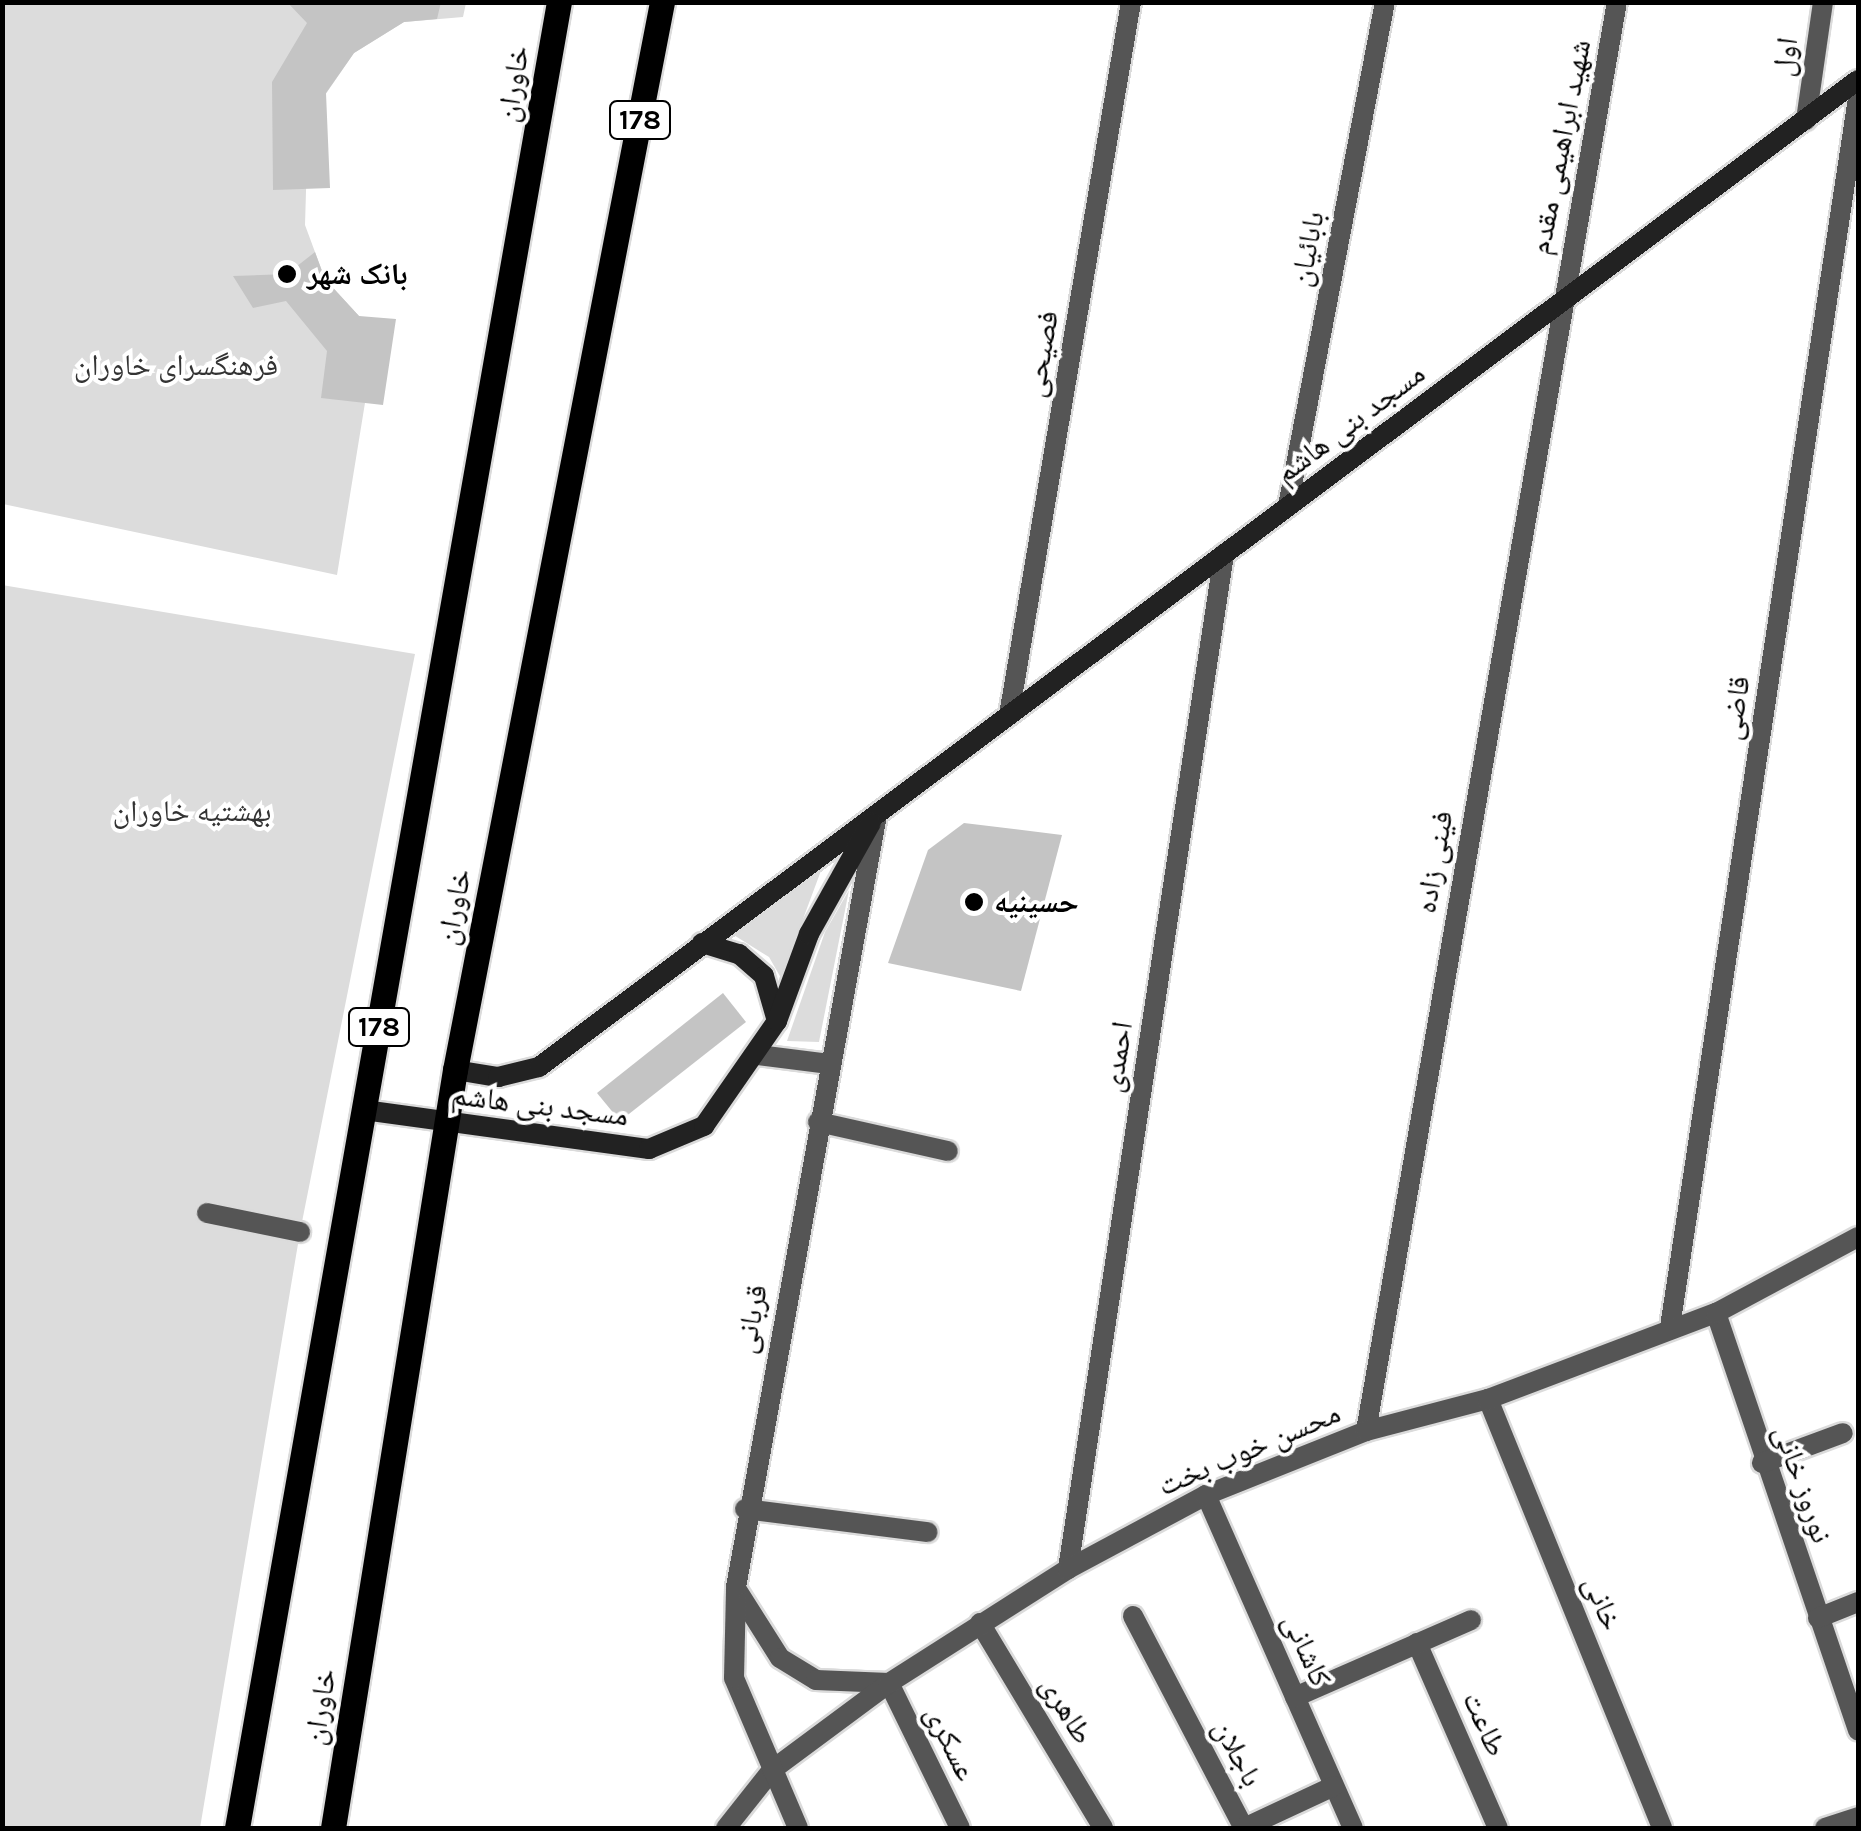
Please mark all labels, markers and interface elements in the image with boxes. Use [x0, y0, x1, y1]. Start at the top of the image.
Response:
street label: اول [1764, 35, 1806, 79]
street label: شهید ابراهیمی مقدم [1522, 36, 1598, 258]
street label: خاوران [489, 43, 537, 125]
road number: 178 [608, 97, 672, 143]
street label: بابائیان [1282, 208, 1332, 290]
place label: بانک شهر [307, 256, 408, 292]
marker: بانک شهر [276, 263, 298, 285]
street label: فصیحی [1016, 308, 1066, 400]
park label: فرهنگسرای خاوران [74, 347, 278, 383]
street label: مسجد بنی هاشم [1268, 355, 1432, 491]
street label: قاضی [1712, 673, 1758, 743]
park label: بهشتیه خاوران [113, 793, 271, 829]
street label: فینی زاده [1407, 808, 1461, 916]
street label: خاوران [429, 866, 479, 948]
place label: حسینیه [994, 884, 1079, 920]
marker: حسینیه [963, 891, 985, 913]
road number: 178 [346, 1004, 412, 1050]
street label: احمدی [1094, 1019, 1140, 1095]
street label: مسجد بنی هاشم [449, 1076, 631, 1134]
street label: قربانی [727, 1281, 775, 1357]
street label: محسن خوب بخت [1153, 1394, 1345, 1504]
street label: نوروز خانی [1766, 1420, 1840, 1548]
street label: خانی [1576, 1571, 1630, 1635]
street label: کاشانی [1275, 1608, 1339, 1692]
street label: خاوران [296, 1666, 344, 1748]
street label: طاهری [1033, 1669, 1101, 1751]
street label: طاعت [1455, 1686, 1515, 1762]
street label: عسکری [917, 1699, 985, 1787]
street label: باجلان [1205, 1713, 1271, 1793]

